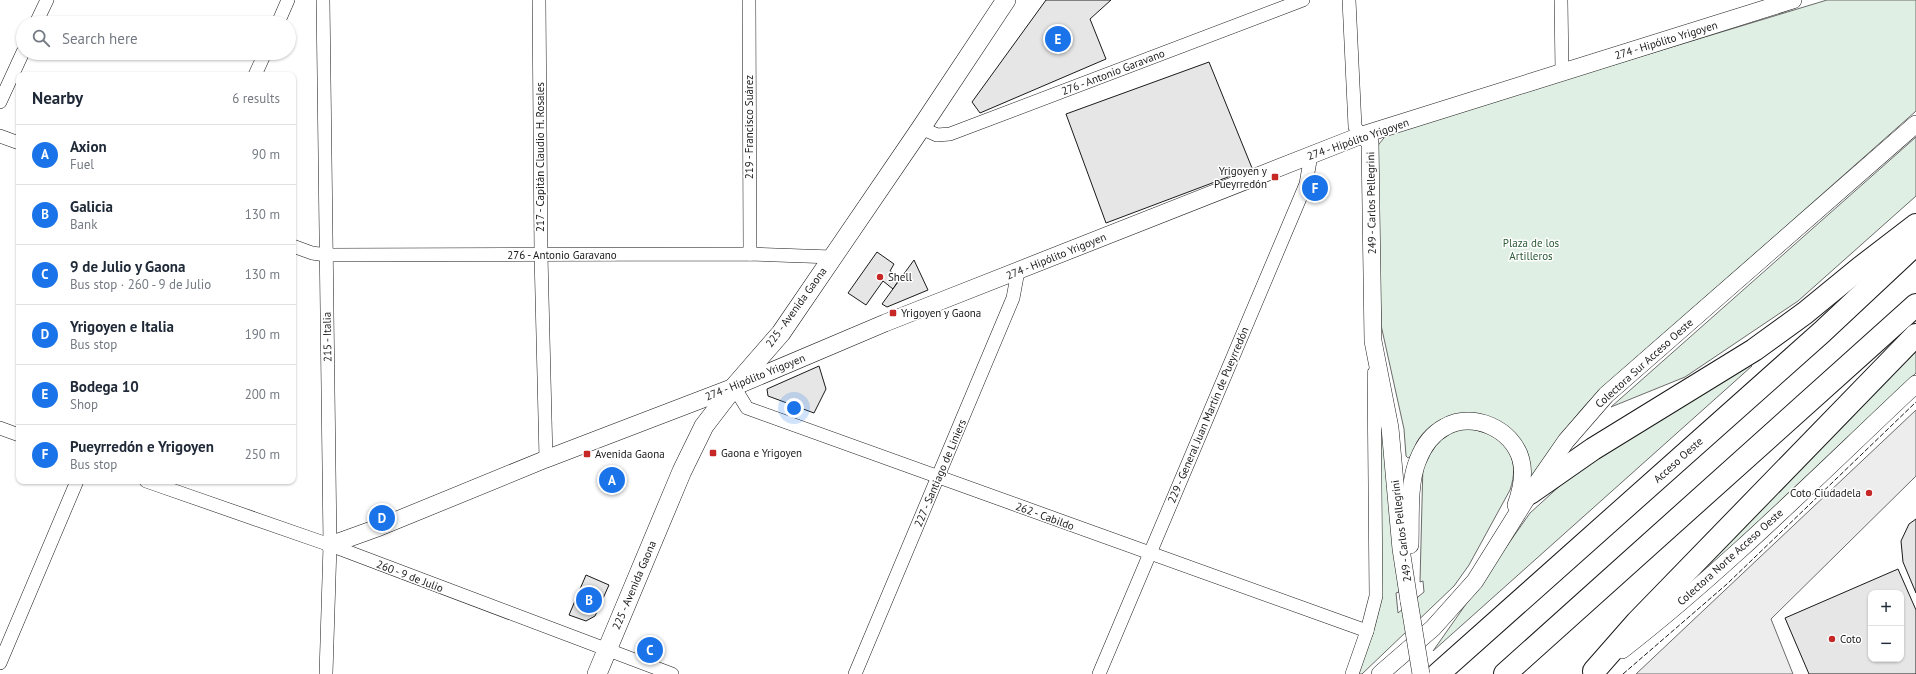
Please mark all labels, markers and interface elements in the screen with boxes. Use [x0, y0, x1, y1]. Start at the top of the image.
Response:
search box [16, 16, 296, 60]
street label: 274 - Hipólito Yrigoyen [1613, 18, 1719, 62]
pin: E [1045, 24, 1071, 54]
icon: search [30, 27, 52, 49]
text: Search here [62, 29, 138, 48]
street label: 276 - Antonio Garavano [1059, 46, 1167, 98]
street label: 219 - Francisco Suárez [742, 75, 756, 179]
street label: 217 - Capitán Claudio H. Rosales [533, 82, 547, 232]
text: Nearby [32, 87, 83, 109]
text: 6 results [232, 90, 280, 107]
street label: 274 - Hipólito Yrigoyen [1305, 115, 1411, 163]
text: Axion [70, 137, 107, 156]
text: A [41, 146, 49, 163]
text: 90 m [252, 146, 280, 163]
street label: 249 - Carlos Pellegrini [1363, 151, 1379, 255]
text: Fuel [70, 156, 94, 173]
place label: Yrigoyen y Pueyrredón [1214, 164, 1268, 191]
marker: Yrigoyen y Pueyrredón [1270, 172, 1280, 182]
pin: F [1302, 173, 1328, 203]
text: Galicia [70, 197, 113, 216]
text: B [41, 206, 49, 223]
text: 130 m [245, 206, 280, 223]
text: Bank [70, 216, 97, 233]
street label: 274 - Hipólito Yrigoyen [1004, 229, 1108, 283]
park label: Plaza de los Artilleros [1503, 236, 1560, 263]
street label: 276 - Antonio Garavano [507, 248, 617, 262]
text: 9 de Julio y Gaona [70, 257, 185, 276]
street label: 225 - Avenida Gaona [762, 264, 830, 350]
text: C [41, 266, 49, 283]
text: 130 m [245, 266, 280, 283]
place label: Shell [888, 270, 913, 284]
marker: Shell [875, 272, 885, 282]
text: Bus stop · 260 - 9 de Julio [70, 276, 211, 293]
place label: Yrigoyen y Gaona [901, 306, 981, 320]
marker: Yrigoyen y Gaona [888, 308, 898, 318]
street label: 215 - Italia [320, 312, 334, 362]
street label: Colectora Sur Acceso Oeste [1592, 315, 1696, 411]
text: Yrigoyen e Italia [70, 317, 174, 336]
street label: 229 - General Juan Martín de Pueyrredón [1164, 325, 1252, 505]
text: D [41, 326, 49, 343]
text: 190 m [245, 326, 280, 343]
text: Bus stop [70, 336, 117, 353]
street label: 274 - Hipólito Yrigoyen [703, 350, 807, 404]
text: Bodega 10 [70, 377, 139, 396]
text: E [42, 386, 48, 403]
text: 200 m [245, 386, 280, 403]
text: Shop [70, 396, 98, 413]
your location [784, 398, 804, 418]
street label: 227 - Santiago de Liniers [911, 417, 969, 529]
street label: Acceso Oeste [1650, 434, 1706, 486]
text: Pueyrredón e Yrigoyen [70, 437, 214, 456]
text: F [42, 446, 48, 463]
text: 250 m [245, 446, 280, 463]
place label: Gaona e Yrigoyen [721, 446, 802, 460]
place label: Avenida Gaona [595, 447, 665, 461]
marker: Gaona e Yrigoyen [708, 448, 718, 458]
marker: Avenida Gaona [582, 449, 592, 459]
text: Bus stop [70, 456, 117, 473]
pin: A [599, 465, 625, 495]
street label: 249 - Carlos Pellegrini [1388, 479, 1414, 583]
place label: Coto Ciudadela [1790, 486, 1861, 500]
marker: Coto Ciudadela [1864, 488, 1874, 498]
street label: 262 - Cabildo [1014, 499, 1076, 533]
pin: D [369, 503, 395, 533]
street label: Colectora Norte Acceso Oeste [1674, 505, 1786, 608]
street label: 225 - Avenida Gaona [609, 538, 659, 632]
street label: 260 - 9 de Julio [375, 557, 446, 595]
pin: B [576, 585, 602, 615]
map controls [1868, 590, 1904, 662]
button: + [1868, 590, 1904, 626]
button: − [1868, 626, 1904, 662]
place label: Coto [1840, 632, 1861, 646]
marker: Coto [1827, 634, 1837, 644]
pin: C [637, 635, 663, 665]

